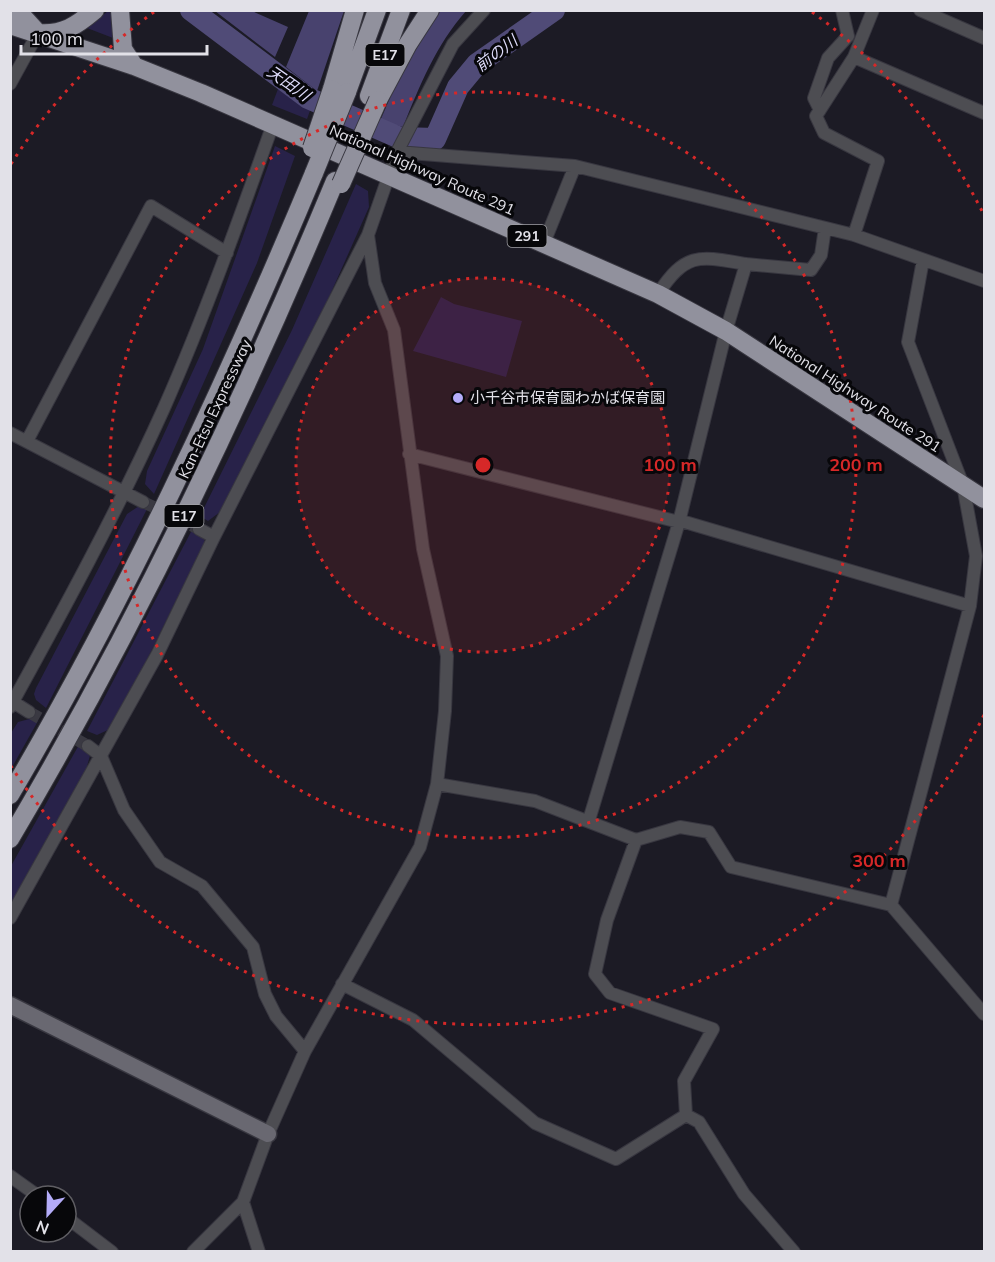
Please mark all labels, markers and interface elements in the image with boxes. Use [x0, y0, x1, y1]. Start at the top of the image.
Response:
scale bar [21, 18, 207, 56]
text: 100 m [30, 27, 83, 50]
water label: 前の川 [471, 29, 523, 75]
road number: E17 [366, 44, 404, 66]
water label: 天田川 [264, 61, 316, 106]
street label: National Highway Route 291 [326, 120, 518, 219]
road number: 291 [508, 225, 546, 247]
street label: National Highway Route 291 [766, 331, 945, 456]
street label: Kan-Etsu Expressway [174, 336, 255, 481]
place label: 小千谷市保育園わかば保育園 [470, 388, 665, 407]
marker: 小千谷市保育園わかば保育園 [451, 391, 465, 405]
text: 100 m [643, 453, 697, 476]
text: 200 m [829, 453, 883, 476]
centre of rings [473, 455, 493, 475]
road number: E17 [164, 505, 204, 527]
text: 300 m [852, 849, 906, 872]
north arrow [18, 1184, 78, 1244]
text: N [33, 1216, 52, 1239]

